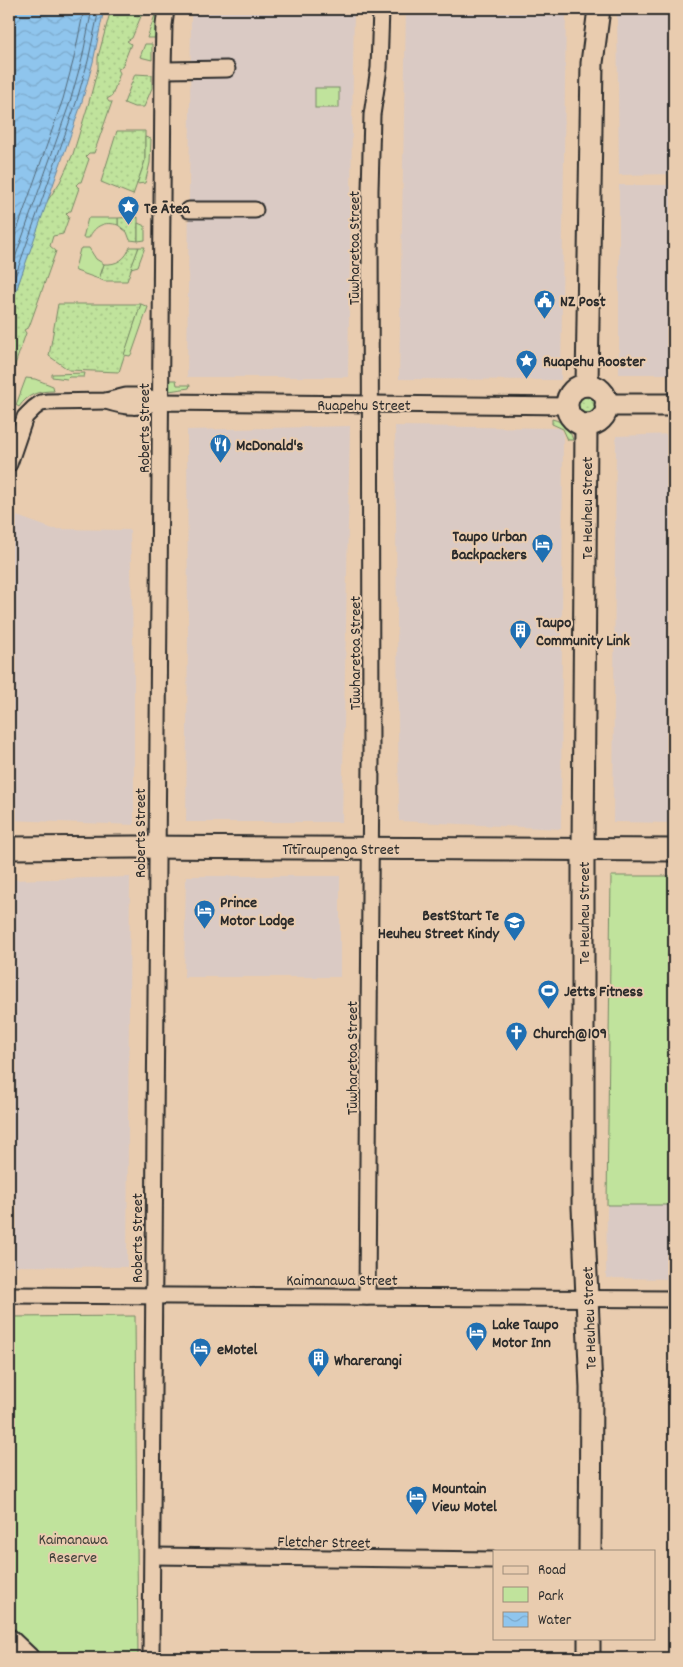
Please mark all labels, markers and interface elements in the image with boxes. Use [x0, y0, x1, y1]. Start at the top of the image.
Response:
street label: Tūwharetoa Street [344, 191, 367, 305]
place icon: Te Ātea [116, 195, 140, 226]
place label: Te Ātea [144, 198, 191, 221]
public building icon: NZ Post [532, 288, 556, 319]
place label: NZ Post [560, 291, 606, 314]
place icon: Ruapehu Rooster [515, 348, 539, 379]
place label: Ruapehu Rooster [543, 351, 646, 374]
street label: Roberts Street [134, 383, 157, 473]
street label: Ruapehu Street [317, 395, 411, 418]
restaurant icon: McDonald's [208, 432, 232, 463]
place label: McDonald's [236, 435, 304, 458]
street label: Te Heuheu Street [577, 456, 600, 560]
place label: Taupo Urban Backpackers [451, 526, 527, 567]
hotel icon: Taupo Urban Backpackers [531, 532, 555, 563]
street label: Tūwharetoa Street [345, 596, 368, 710]
place label: Taupo Community Link [536, 612, 630, 653]
building icon: Taupo Community Link [508, 618, 532, 649]
street label: Roberts Street [130, 788, 153, 878]
street label: Tītīraupenga Street [282, 839, 400, 862]
street label: Te Heuheu Street [574, 861, 597, 965]
place label: Prince Motor Lodge [220, 892, 294, 933]
hotel icon: Prince Motor Lodge [192, 898, 216, 929]
place label: BestStart Te Heuheu Street Kindy [378, 905, 501, 946]
school or university icon: BestStart Te Heuheu Street Kindy [503, 911, 527, 942]
sports icon: Jetts Fitness [536, 978, 560, 1009]
place label: Jetts Fitness [564, 981, 643, 1004]
street label: Tūwharetoa Street [342, 1001, 365, 1115]
church icon: Church@109 [505, 1020, 529, 1051]
place label: Church@109 [533, 1023, 607, 1046]
street label: Roberts Street [127, 1193, 150, 1283]
street label: Te Heuheu Street [577, 1266, 604, 1370]
street label: Kaimanawa Street [286, 1270, 398, 1293]
place label: Lake Taupo Motor Inn [492, 1314, 559, 1355]
hotel icon: Lake Taupo Motor Inn [464, 1320, 488, 1351]
hotel icon: eMotel [189, 1336, 213, 1367]
place label: eMotel [217, 1339, 257, 1362]
building icon: Wharerangi [306, 1347, 330, 1378]
place label: Wharerangi [334, 1350, 402, 1373]
place label: Mountain View Motel [432, 1478, 497, 1519]
hotel icon: Mountain View Motel [404, 1484, 428, 1515]
park label: Kaimanawa Reserve [38, 1529, 108, 1570]
street label: Fletcher Street [277, 1531, 371, 1556]
legend [493, 1550, 656, 1640]
text: Road [538, 1560, 566, 1582]
text: Park [538, 1586, 564, 1608]
text: Water [538, 1610, 572, 1632]

